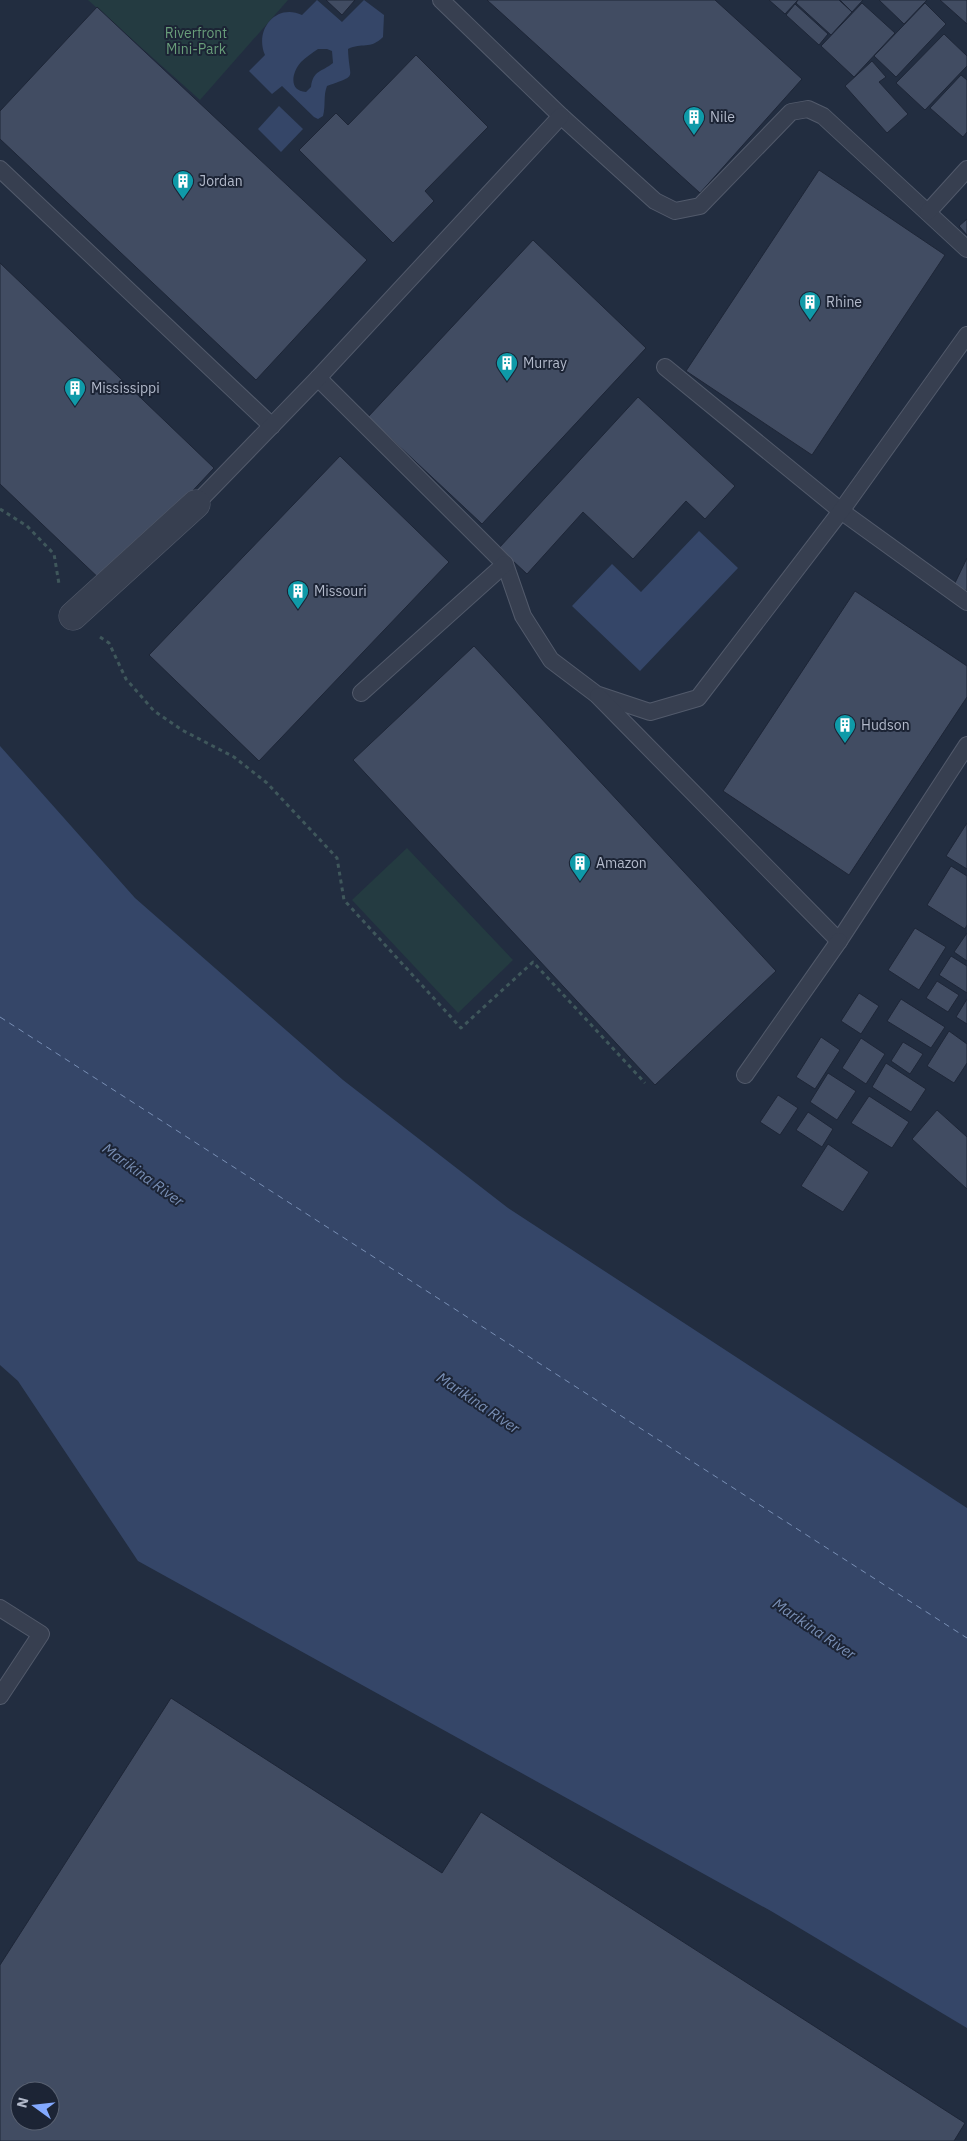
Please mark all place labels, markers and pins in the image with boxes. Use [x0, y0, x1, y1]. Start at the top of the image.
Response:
building icon: Nile [682, 105, 706, 136]
place label: Nile [710, 108, 735, 126]
building icon: Jordan [171, 169, 195, 200]
place label: Jordan [199, 172, 243, 190]
building icon: Rhine [798, 290, 822, 321]
place label: Rhine [826, 293, 862, 311]
building icon: Murray [495, 351, 519, 382]
place label: Murray [523, 354, 567, 372]
building icon: Mississippi [63, 376, 87, 407]
place label: Mississippi [91, 379, 160, 397]
building icon: Missouri [286, 579, 310, 610]
place label: Missouri [314, 582, 367, 600]
building icon: Hudson [833, 713, 857, 744]
place label: Hudson [861, 716, 910, 734]
building icon: Amazon [568, 851, 592, 882]
place label: Amazon [596, 854, 647, 872]

